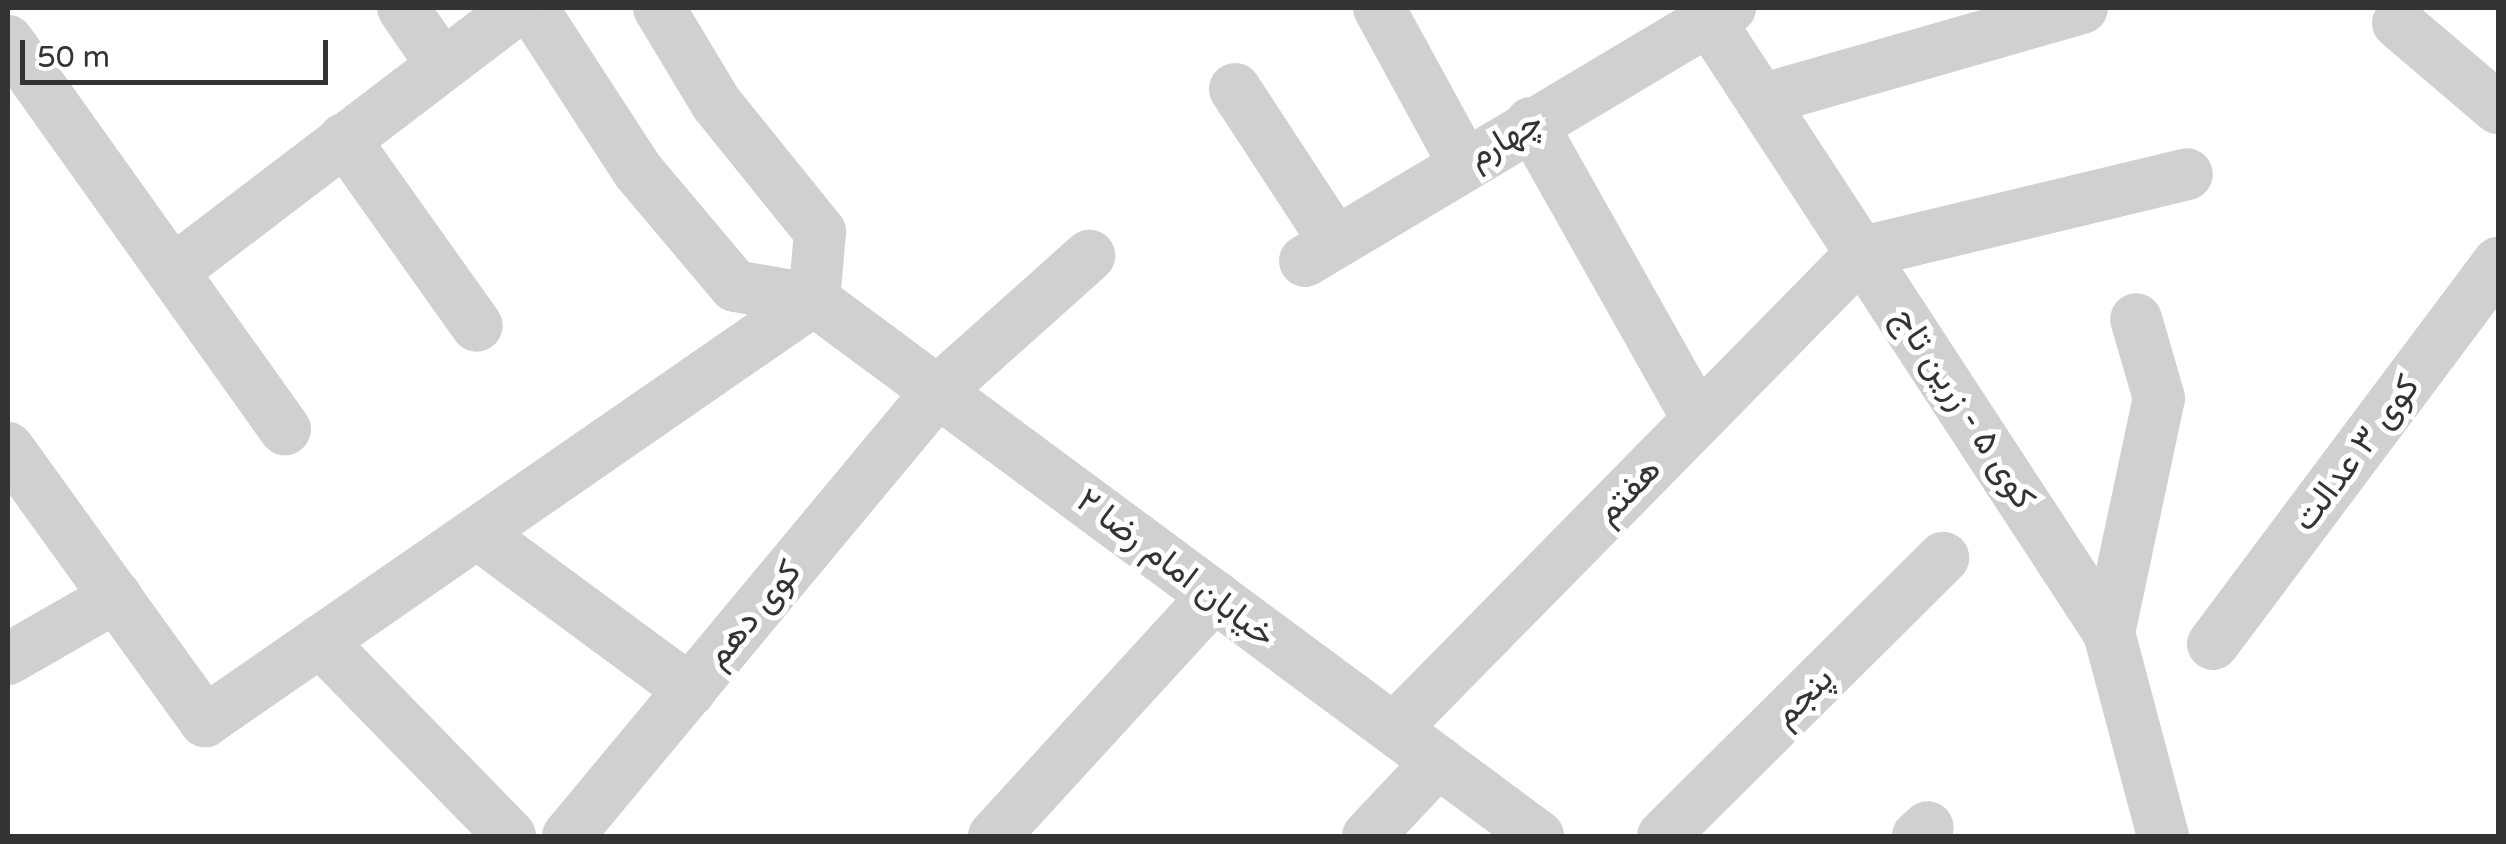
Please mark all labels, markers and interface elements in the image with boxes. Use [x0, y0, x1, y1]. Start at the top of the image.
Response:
scale bar [25, 20, 332, 82]
text: 50 m [37, 39, 110, 76]
street label: چهارم [1460, 100, 1550, 178]
street label: کوی ۵ - زرین تاج [1883, 299, 2045, 517]
street label: کوی ۳ عدالت [2284, 367, 2428, 539]
street label: هفتم [1586, 449, 1670, 533]
street label: خیابان امام رضا ۲ [1068, 479, 1284, 657]
street label: کوی دهم [696, 551, 810, 677]
street label: پنجم [1764, 658, 1842, 736]

